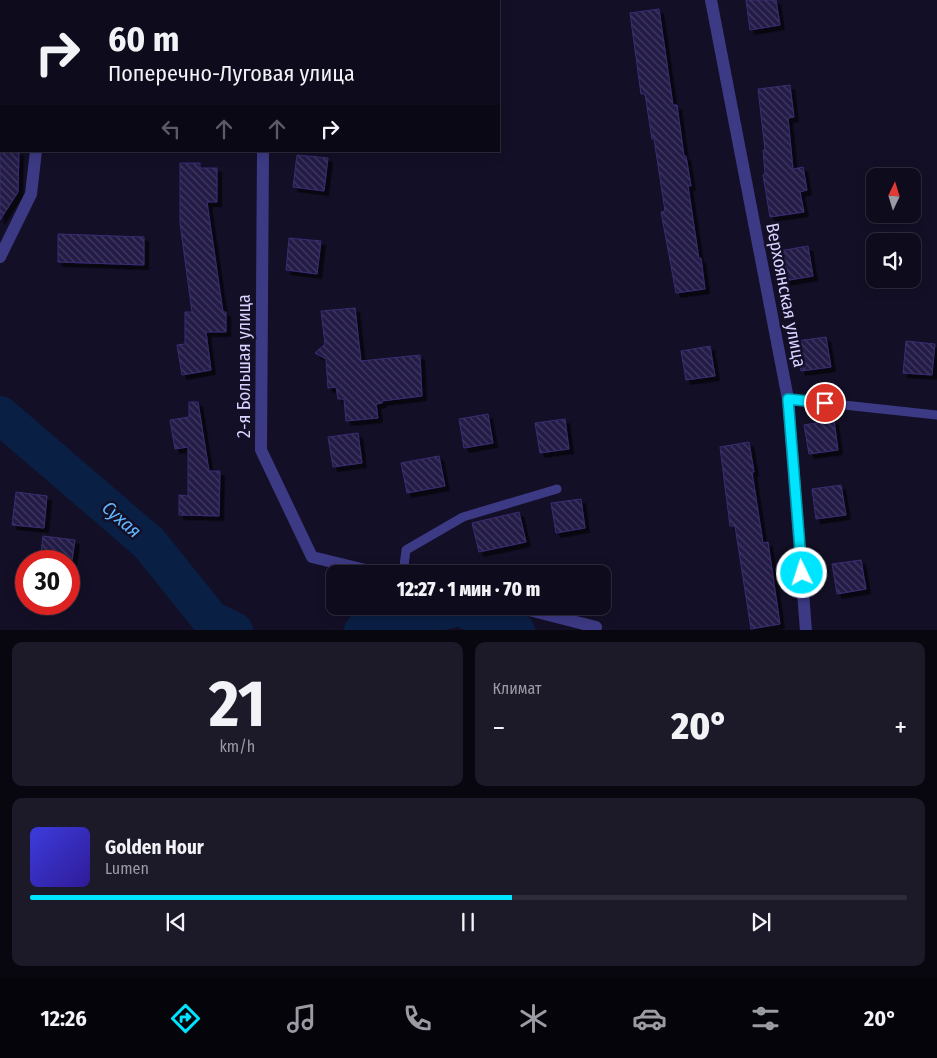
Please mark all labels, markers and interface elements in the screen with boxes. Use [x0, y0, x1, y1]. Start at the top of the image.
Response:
text: 60 m [108, 18, 179, 60]
icon: right [25, 20, 90, 85]
text: Поперечно-Луговая улица [108, 60, 355, 87]
icon: left [157, 115, 185, 143]
icon: ahead [210, 115, 238, 143]
icon: ahead [263, 115, 291, 143]
icon: right [316, 115, 344, 143]
north arrow [866, 168, 921, 222]
map controls [866, 168, 921, 288]
street label: Верхоянская улица [761, 221, 811, 369]
button: sound [866, 233, 921, 288]
street label: 2-я Большая улица [233, 294, 255, 438]
pin [804, 382, 846, 424]
icon: arrive [811, 389, 839, 417]
water label: Сухая [97, 496, 146, 543]
position arrow [775, 546, 827, 598]
speed limit sign: 30 [15, 550, 80, 615]
text: 12:27 · 1 мин · 70 m [397, 578, 540, 601]
text: 21 [209, 665, 266, 743]
text: Климат [493, 679, 542, 698]
text: 20° [671, 703, 728, 749]
text: − [493, 711, 505, 744]
text: + [894, 711, 907, 744]
text: km/h [219, 737, 255, 756]
text: Golden Hour [105, 836, 204, 859]
text: Lumen [105, 859, 149, 878]
icon: previous [162, 908, 190, 936]
icon: pause [454, 908, 482, 936]
icon: next [747, 908, 775, 936]
icon: directions [168, 1001, 203, 1036]
icon: music [284, 1001, 319, 1036]
icon: phone [400, 1001, 435, 1036]
icon: climate [516, 1001, 551, 1036]
icon: car [632, 1001, 667, 1036]
icon: filters [748, 1001, 783, 1036]
text: 12:26 [41, 1005, 87, 1032]
text: 20° [864, 1005, 896, 1032]

